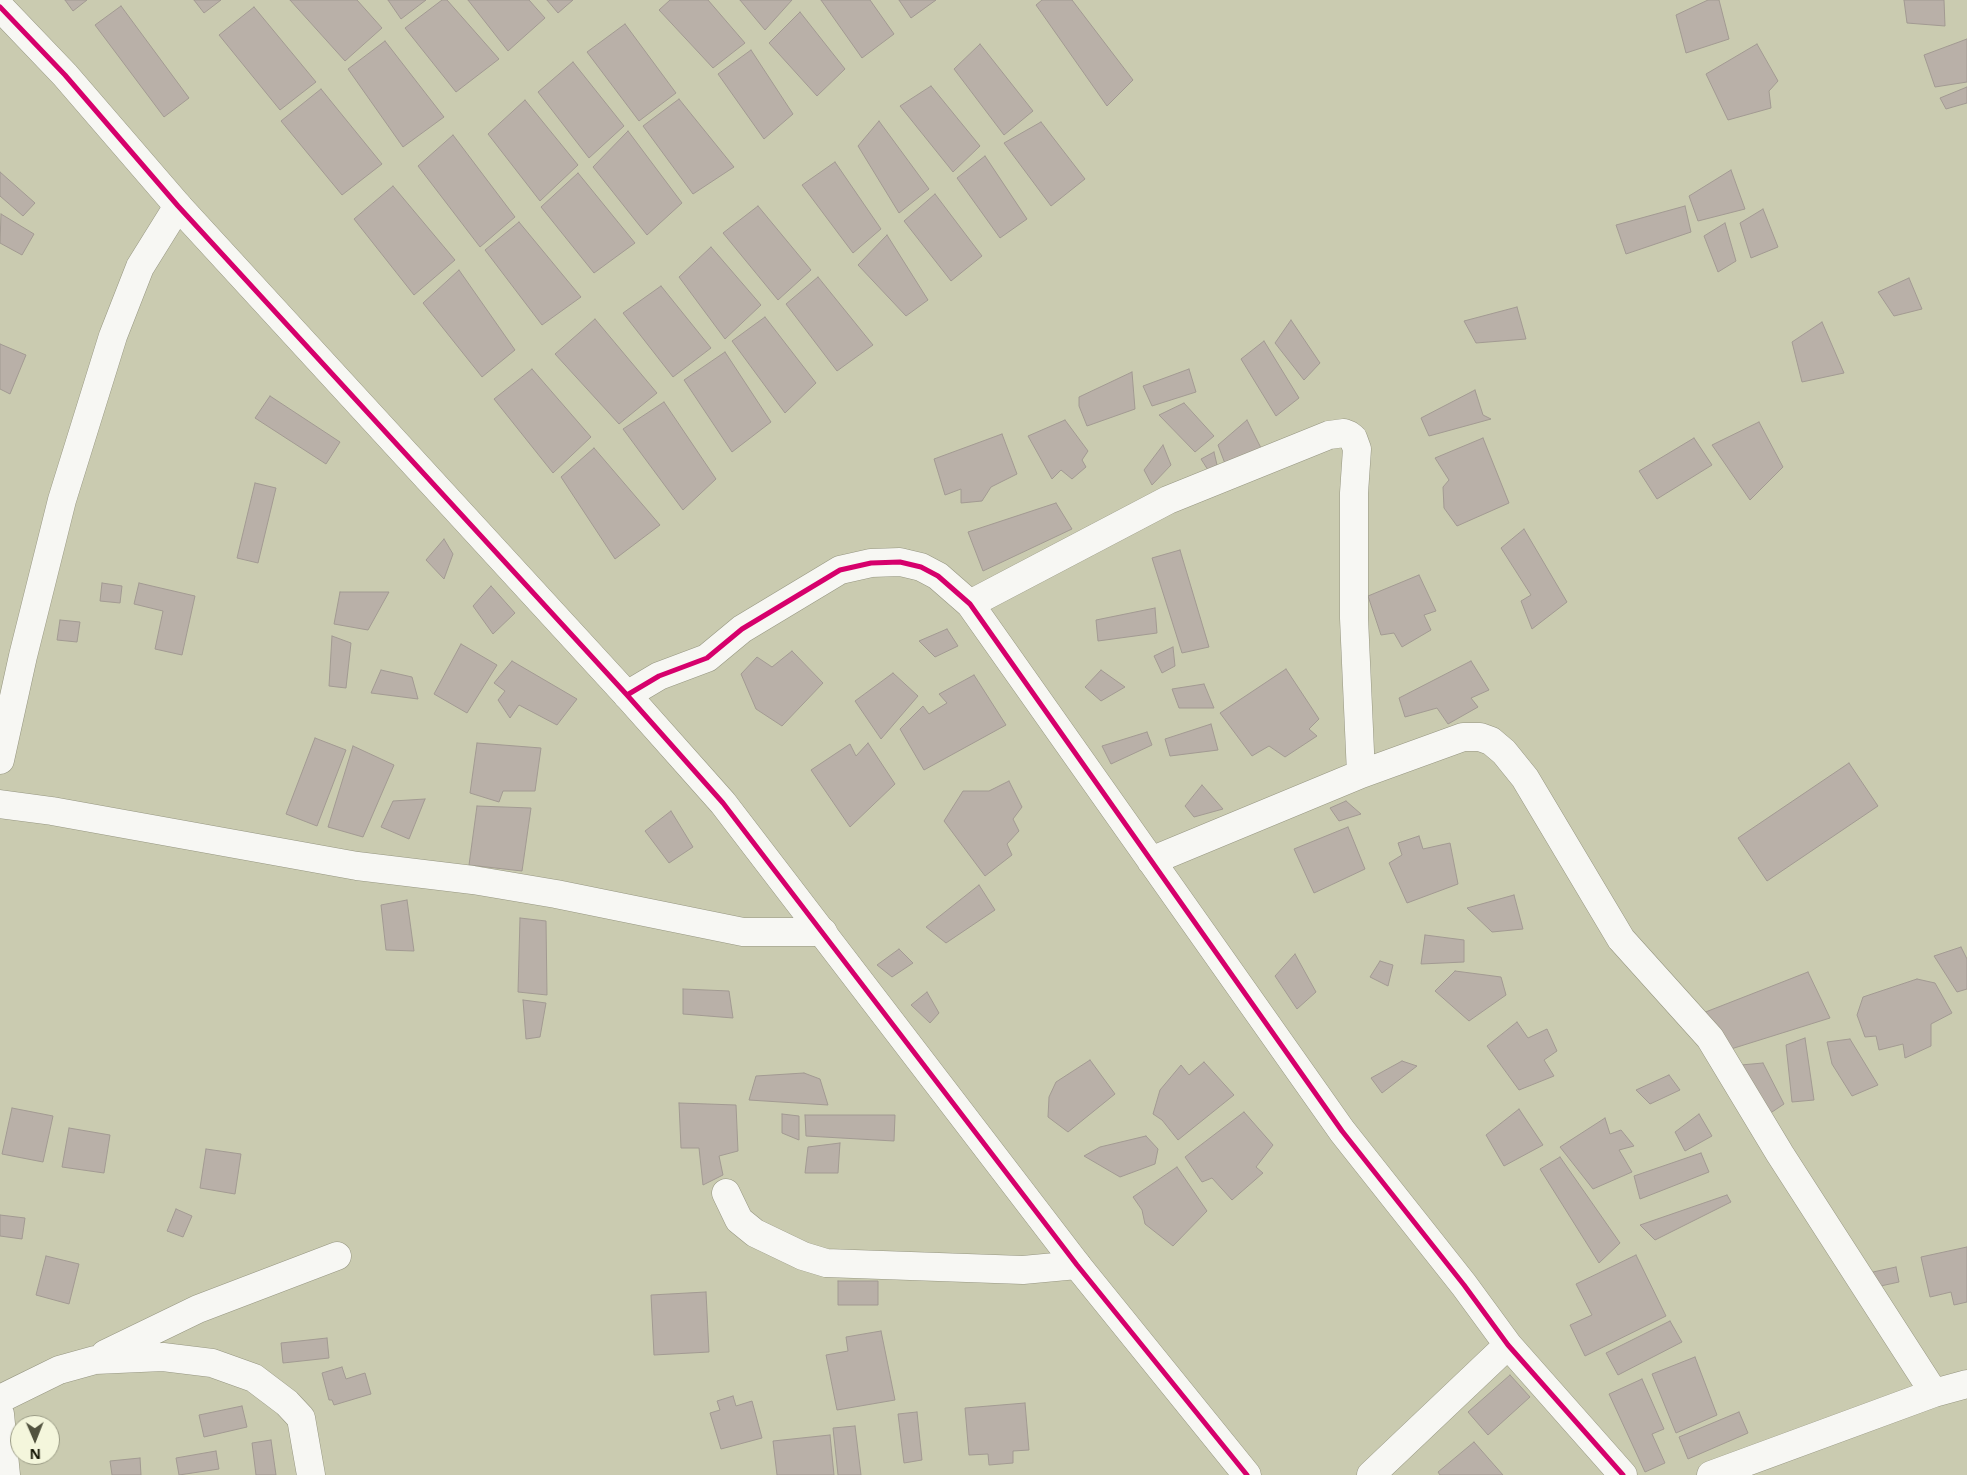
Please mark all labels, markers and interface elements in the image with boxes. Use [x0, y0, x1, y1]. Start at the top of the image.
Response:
north arrow [10, 1415, 60, 1465]
text: N [29, 1445, 41, 1464]

